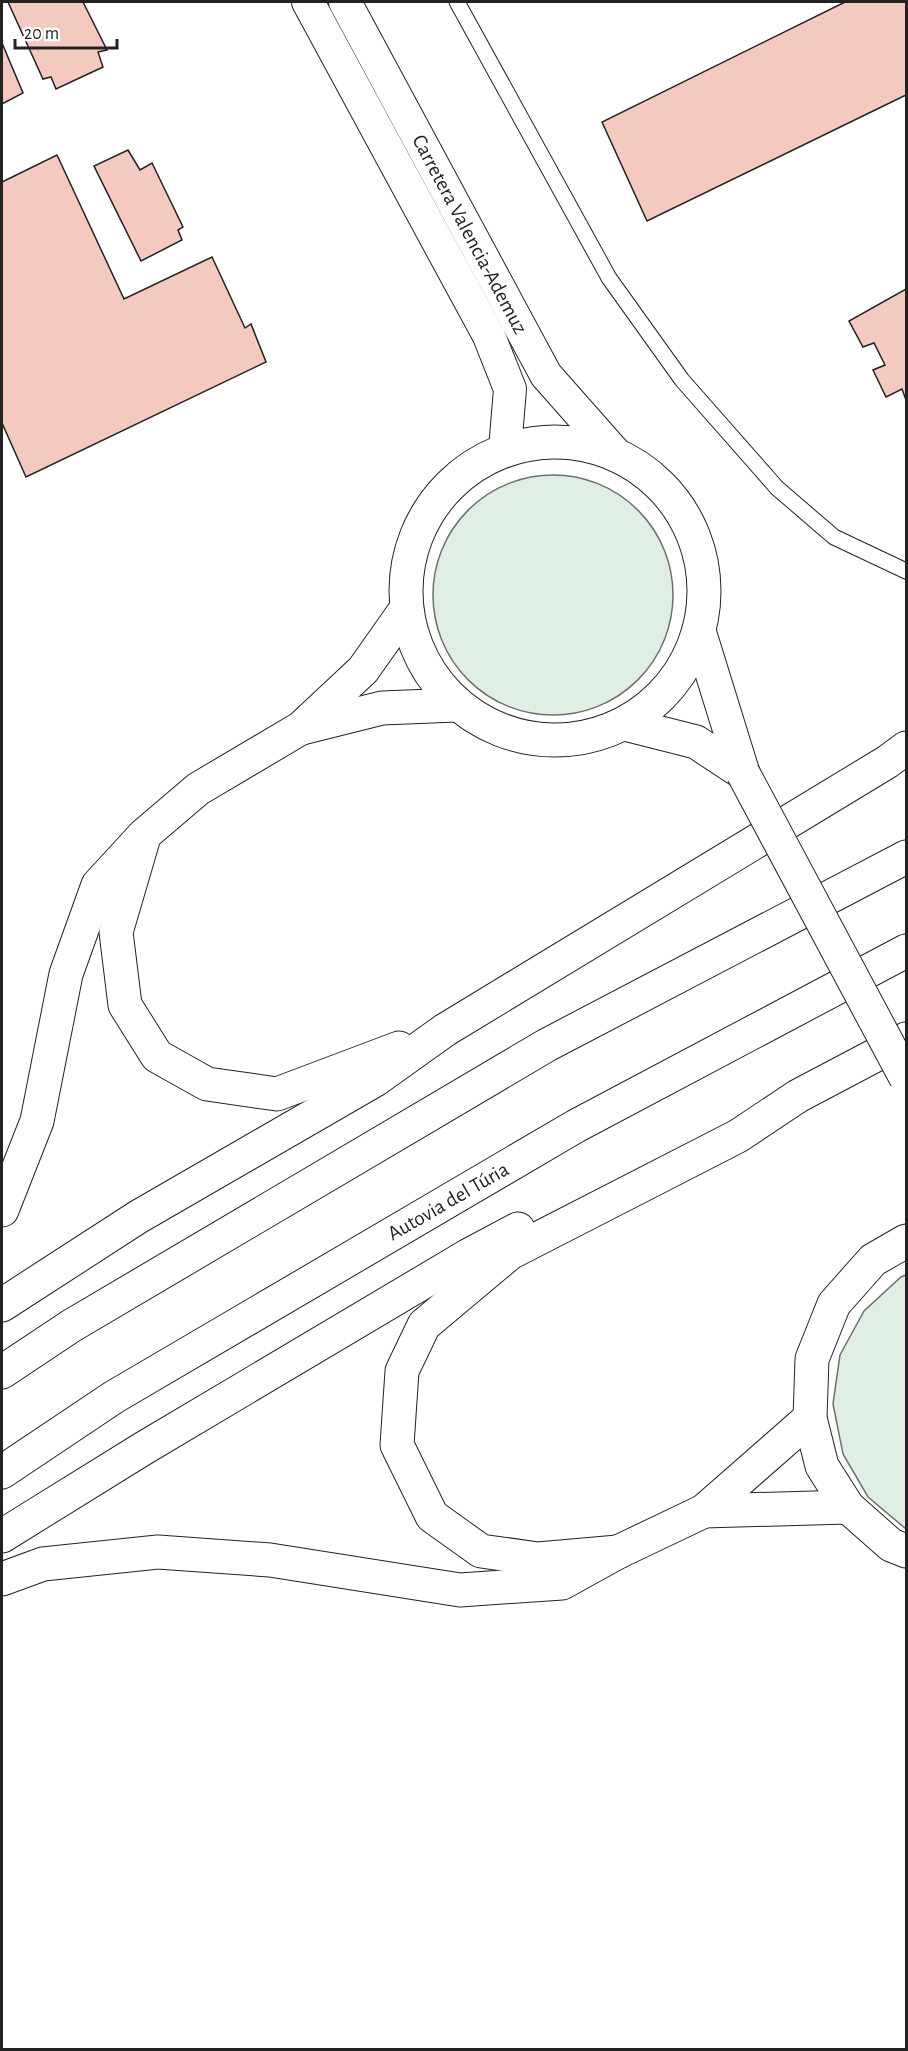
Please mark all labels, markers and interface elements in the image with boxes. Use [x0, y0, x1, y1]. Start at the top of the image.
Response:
scale bar [15, 12, 117, 50]
text: 20 m [24, 25, 59, 43]
street label: Carretera Valencia-Ademuz [408, 131, 531, 337]
street label: Autovia del Túria [384, 1158, 513, 1245]

